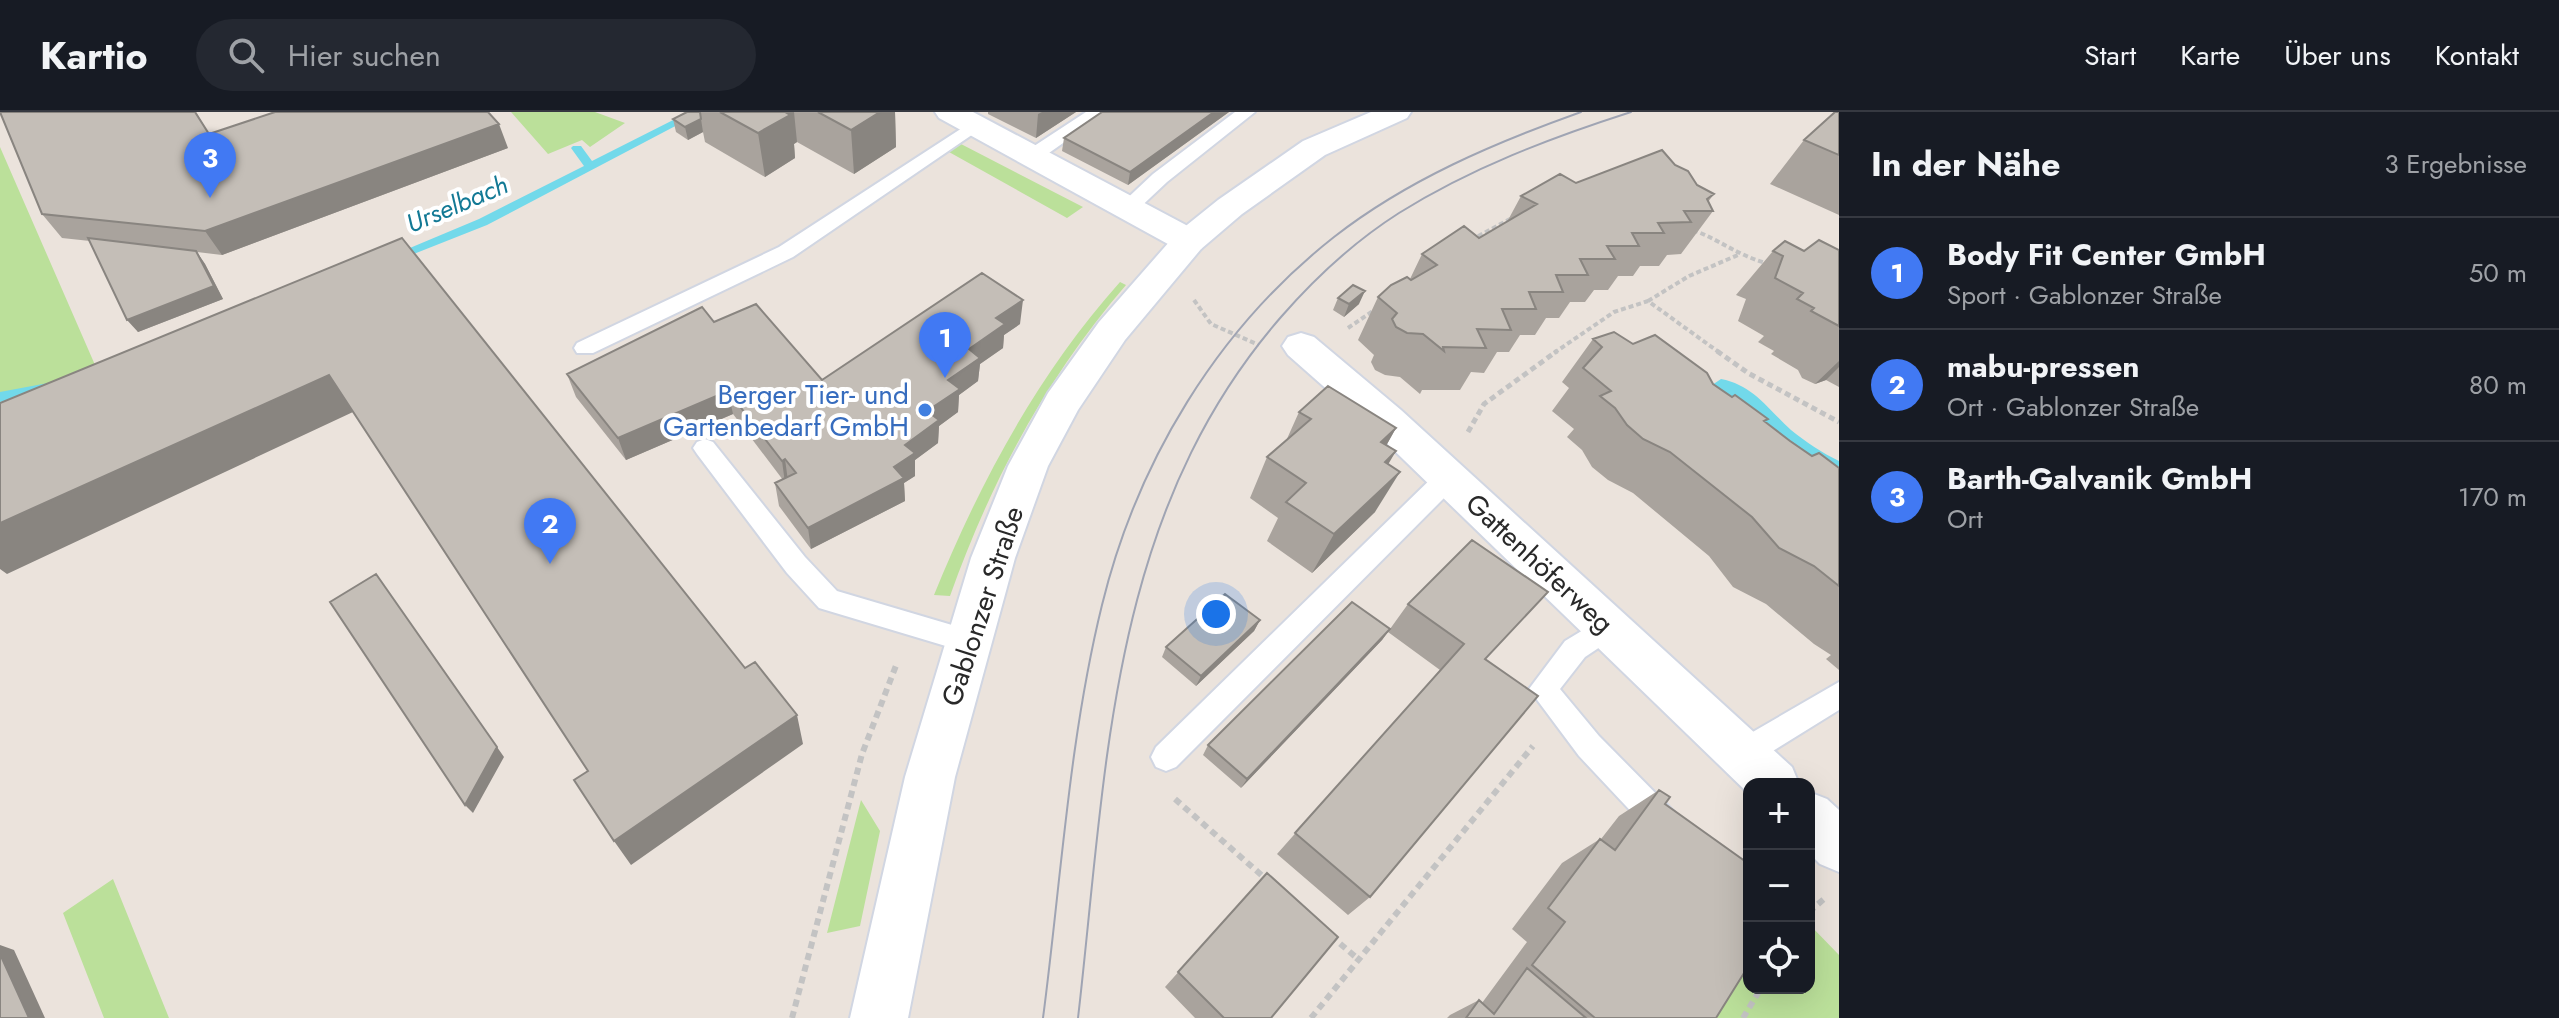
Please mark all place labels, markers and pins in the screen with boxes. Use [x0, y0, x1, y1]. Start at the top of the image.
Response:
pin: 3 [184, 132, 236, 198]
pin: 1 [919, 312, 971, 378]
place label: Berger Tier- und Gartenbedarf GmbH [663, 374, 909, 447]
marker: Berger Tier- und Gartenbedarf GmbH [916, 401, 934, 419]
pin: 2 [524, 498, 576, 564]

